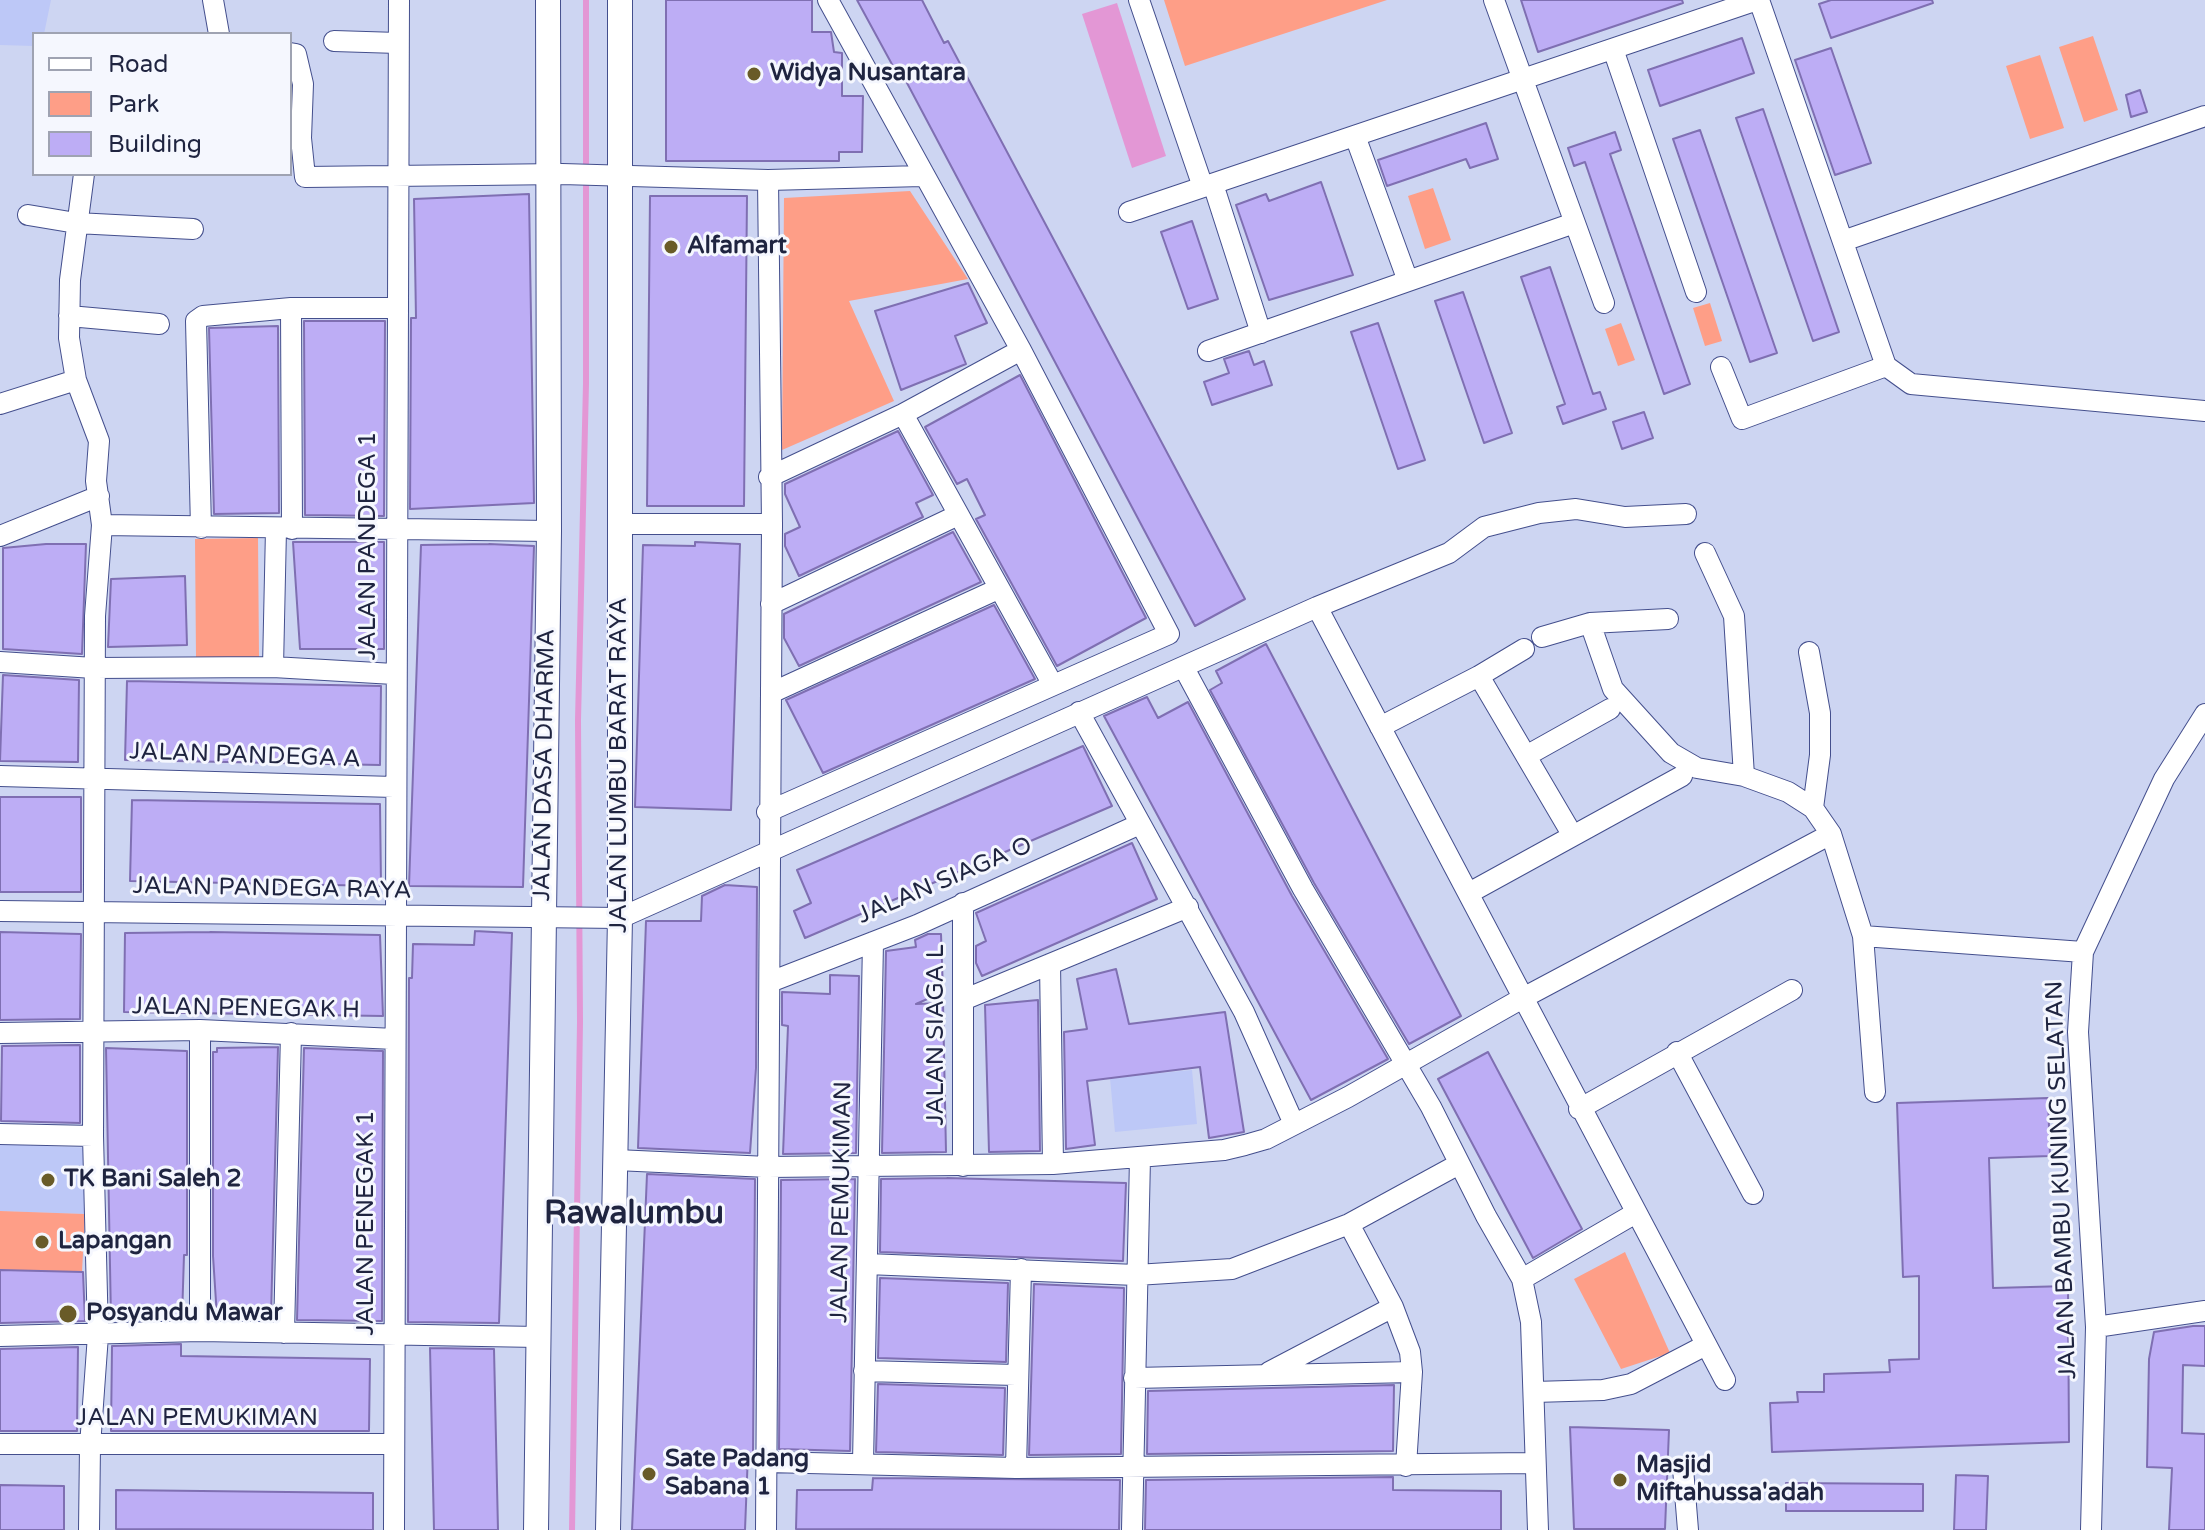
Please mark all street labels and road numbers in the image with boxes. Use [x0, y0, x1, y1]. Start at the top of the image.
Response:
street label: JALAN PANDEGA 1 [355, 432, 383, 660]
street label: JALAN LUMBU BARAT RAYA [606, 597, 634, 933]
street label: JALAN DASA DHARMA [528, 628, 562, 902]
street label: JALAN PANDEGA A [129, 738, 361, 774]
street label: JALAN SIAGA O [853, 831, 1037, 931]
street label: JALAN PANDEGA RAYA [132, 872, 412, 906]
street label: JALAN SIAGA L [923, 944, 951, 1126]
street label: JALAN BAMBU KUNING SELATAN [2041, 980, 2083, 1380]
street label: JALAN PENEGAK H [132, 993, 360, 1025]
street label: JALAN PEMUKIMAN [825, 1081, 859, 1323]
street label: JALAN PENEGAK 1 [353, 1110, 381, 1336]
street label: JALAN PEMUKIMAN [76, 1405, 318, 1433]

